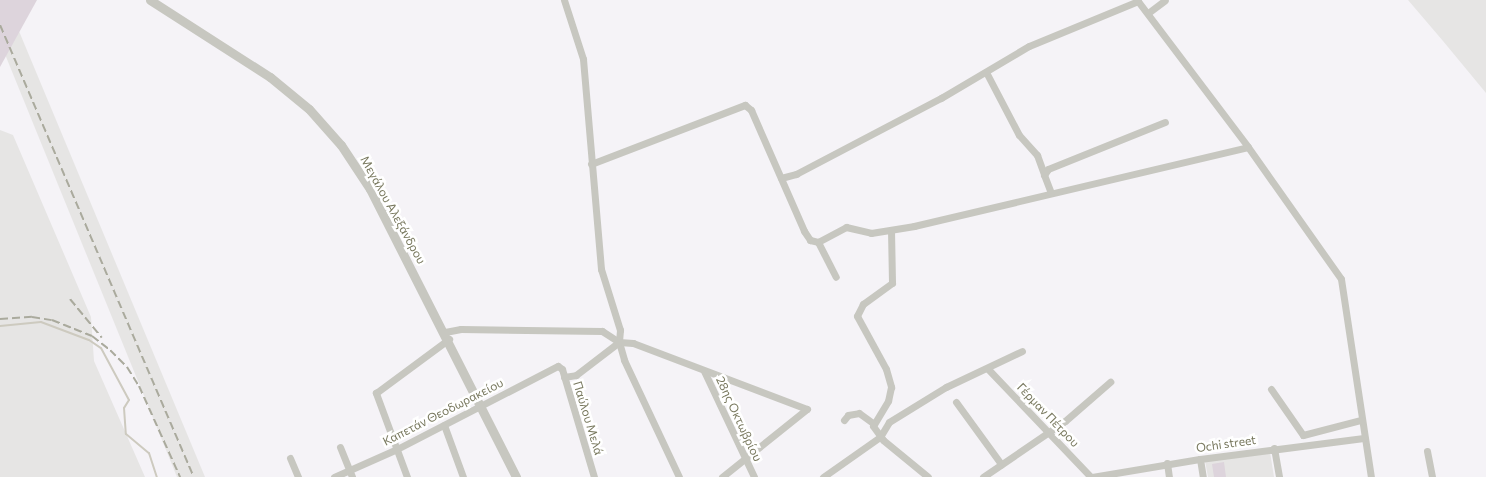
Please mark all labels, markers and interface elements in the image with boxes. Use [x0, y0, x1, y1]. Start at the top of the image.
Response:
street label: Μεγάλου Αλεξάνδρου [357, 154, 429, 266]
street label: 28ης Οκτωβρίου [713, 374, 765, 464]
street label: Καπετάν Θεοδωρακείου [380, 375, 506, 449]
street label: Παύλου Μελά [570, 379, 606, 457]
street label: Γέρμαν Πέτρου [1014, 380, 1082, 450]
street label: Ochi street [1195, 433, 1257, 455]

